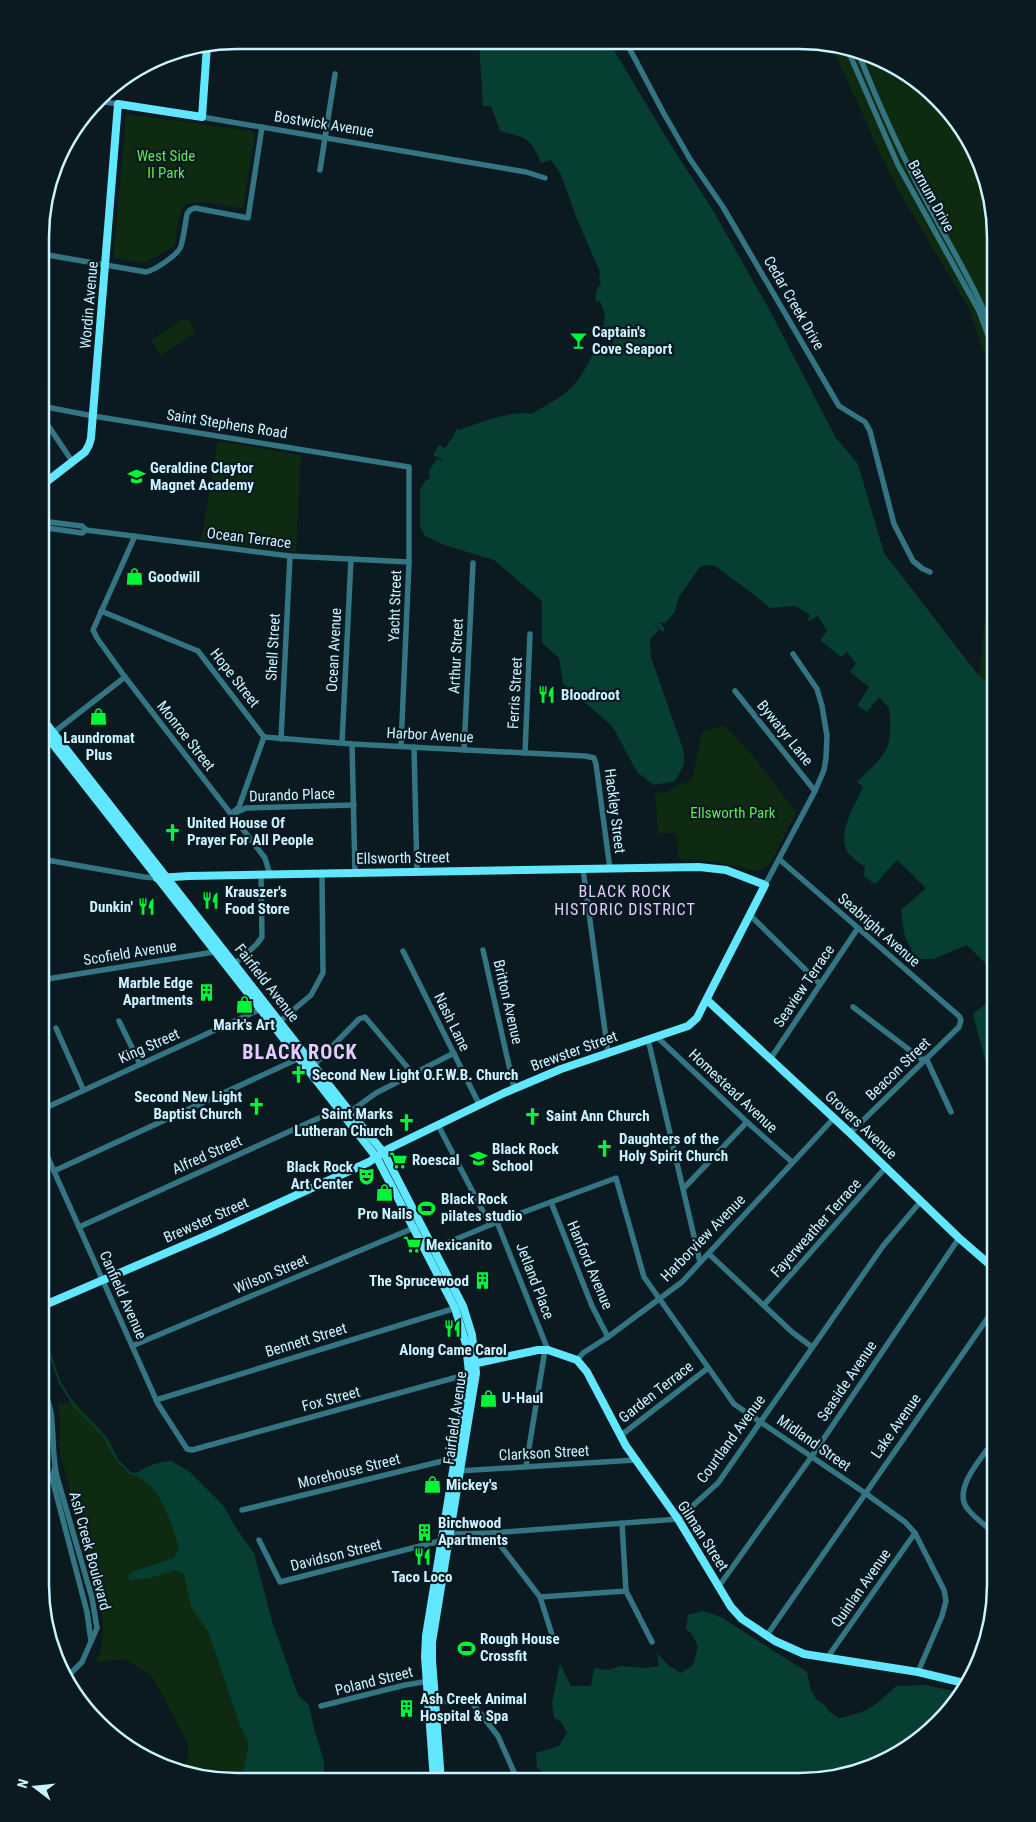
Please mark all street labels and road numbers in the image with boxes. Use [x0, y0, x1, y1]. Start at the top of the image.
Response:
street label: Bostwick Avenue [273, 107, 375, 141]
street label: Barnum Drive [904, 157, 958, 235]
street label: Cedar Creek Drive [760, 253, 828, 353]
street label: Wordin Avenue [76, 260, 102, 350]
street label: Saint Stephens Road [165, 406, 289, 442]
street label: Ocean Terrace [206, 524, 292, 552]
street label: Yacht Street [385, 570, 405, 642]
street label: Ocean Avenue [323, 608, 345, 692]
street label: Shell Street [262, 613, 284, 681]
street label: Arthur Street [445, 618, 467, 694]
street label: Hope Street [206, 645, 264, 711]
street label: Ferris Street [504, 657, 526, 729]
street label: Monroe Street [153, 697, 219, 775]
street label: Bywatyr Lane [753, 697, 817, 769]
street label: Harbor Avenue [386, 724, 474, 746]
street label: Hackley Street [601, 768, 629, 854]
street label: Durando Place [249, 785, 335, 805]
street label: Ellsworth Street [356, 848, 450, 868]
street label: Seabright Avenue [834, 889, 924, 971]
street label: Scofield Avenue [82, 937, 178, 969]
street label: Fairfield Avenue [231, 940, 303, 1026]
street label: Seaview Terrace [770, 941, 838, 1031]
street label: Britton Avenue [490, 958, 526, 1046]
street label: Nash Lane [430, 990, 474, 1054]
street label: King Street [116, 1025, 182, 1067]
street label: Brewster Street [528, 1027, 620, 1075]
street label: Beacon Street [862, 1034, 934, 1104]
street label: Homestead Avenue [685, 1045, 781, 1137]
street label: Grovers Avenue [821, 1087, 901, 1163]
street label: Alfred Street [169, 1132, 245, 1178]
street label: Fayerweather Terrace [767, 1175, 865, 1281]
street label: Harborview Avenue [657, 1191, 749, 1285]
street label: Brewster Street [161, 1193, 251, 1247]
street label: Hanford Avenue [563, 1218, 617, 1312]
street label: Jetland Place [512, 1240, 558, 1322]
street label: Canfield Avenue [95, 1248, 151, 1342]
street label: Wilson Street [231, 1250, 311, 1298]
street label: Bennett Street [263, 1319, 349, 1361]
street label: Seaside Avenue [813, 1337, 881, 1425]
street label: Garden Terrace [615, 1357, 697, 1427]
street label: Fairfield Avenue [440, 1370, 470, 1466]
street label: Fox Street [300, 1383, 362, 1415]
street label: Lake Avenue [867, 1390, 925, 1462]
street label: Courtland Avenue [693, 1391, 769, 1487]
street label: Midland Street [774, 1411, 854, 1475]
street label: Clarkson Street [498, 1442, 590, 1464]
street label: Morehouse Street [296, 1450, 402, 1492]
street label: Ash Creek Boulevard [66, 1490, 114, 1612]
street label: Gilman Street [674, 1498, 732, 1574]
street label: Davidson Street [289, 1535, 383, 1575]
street label: Quinlan Avenue [827, 1545, 895, 1631]
street label: Poland Street [333, 1663, 415, 1699]

